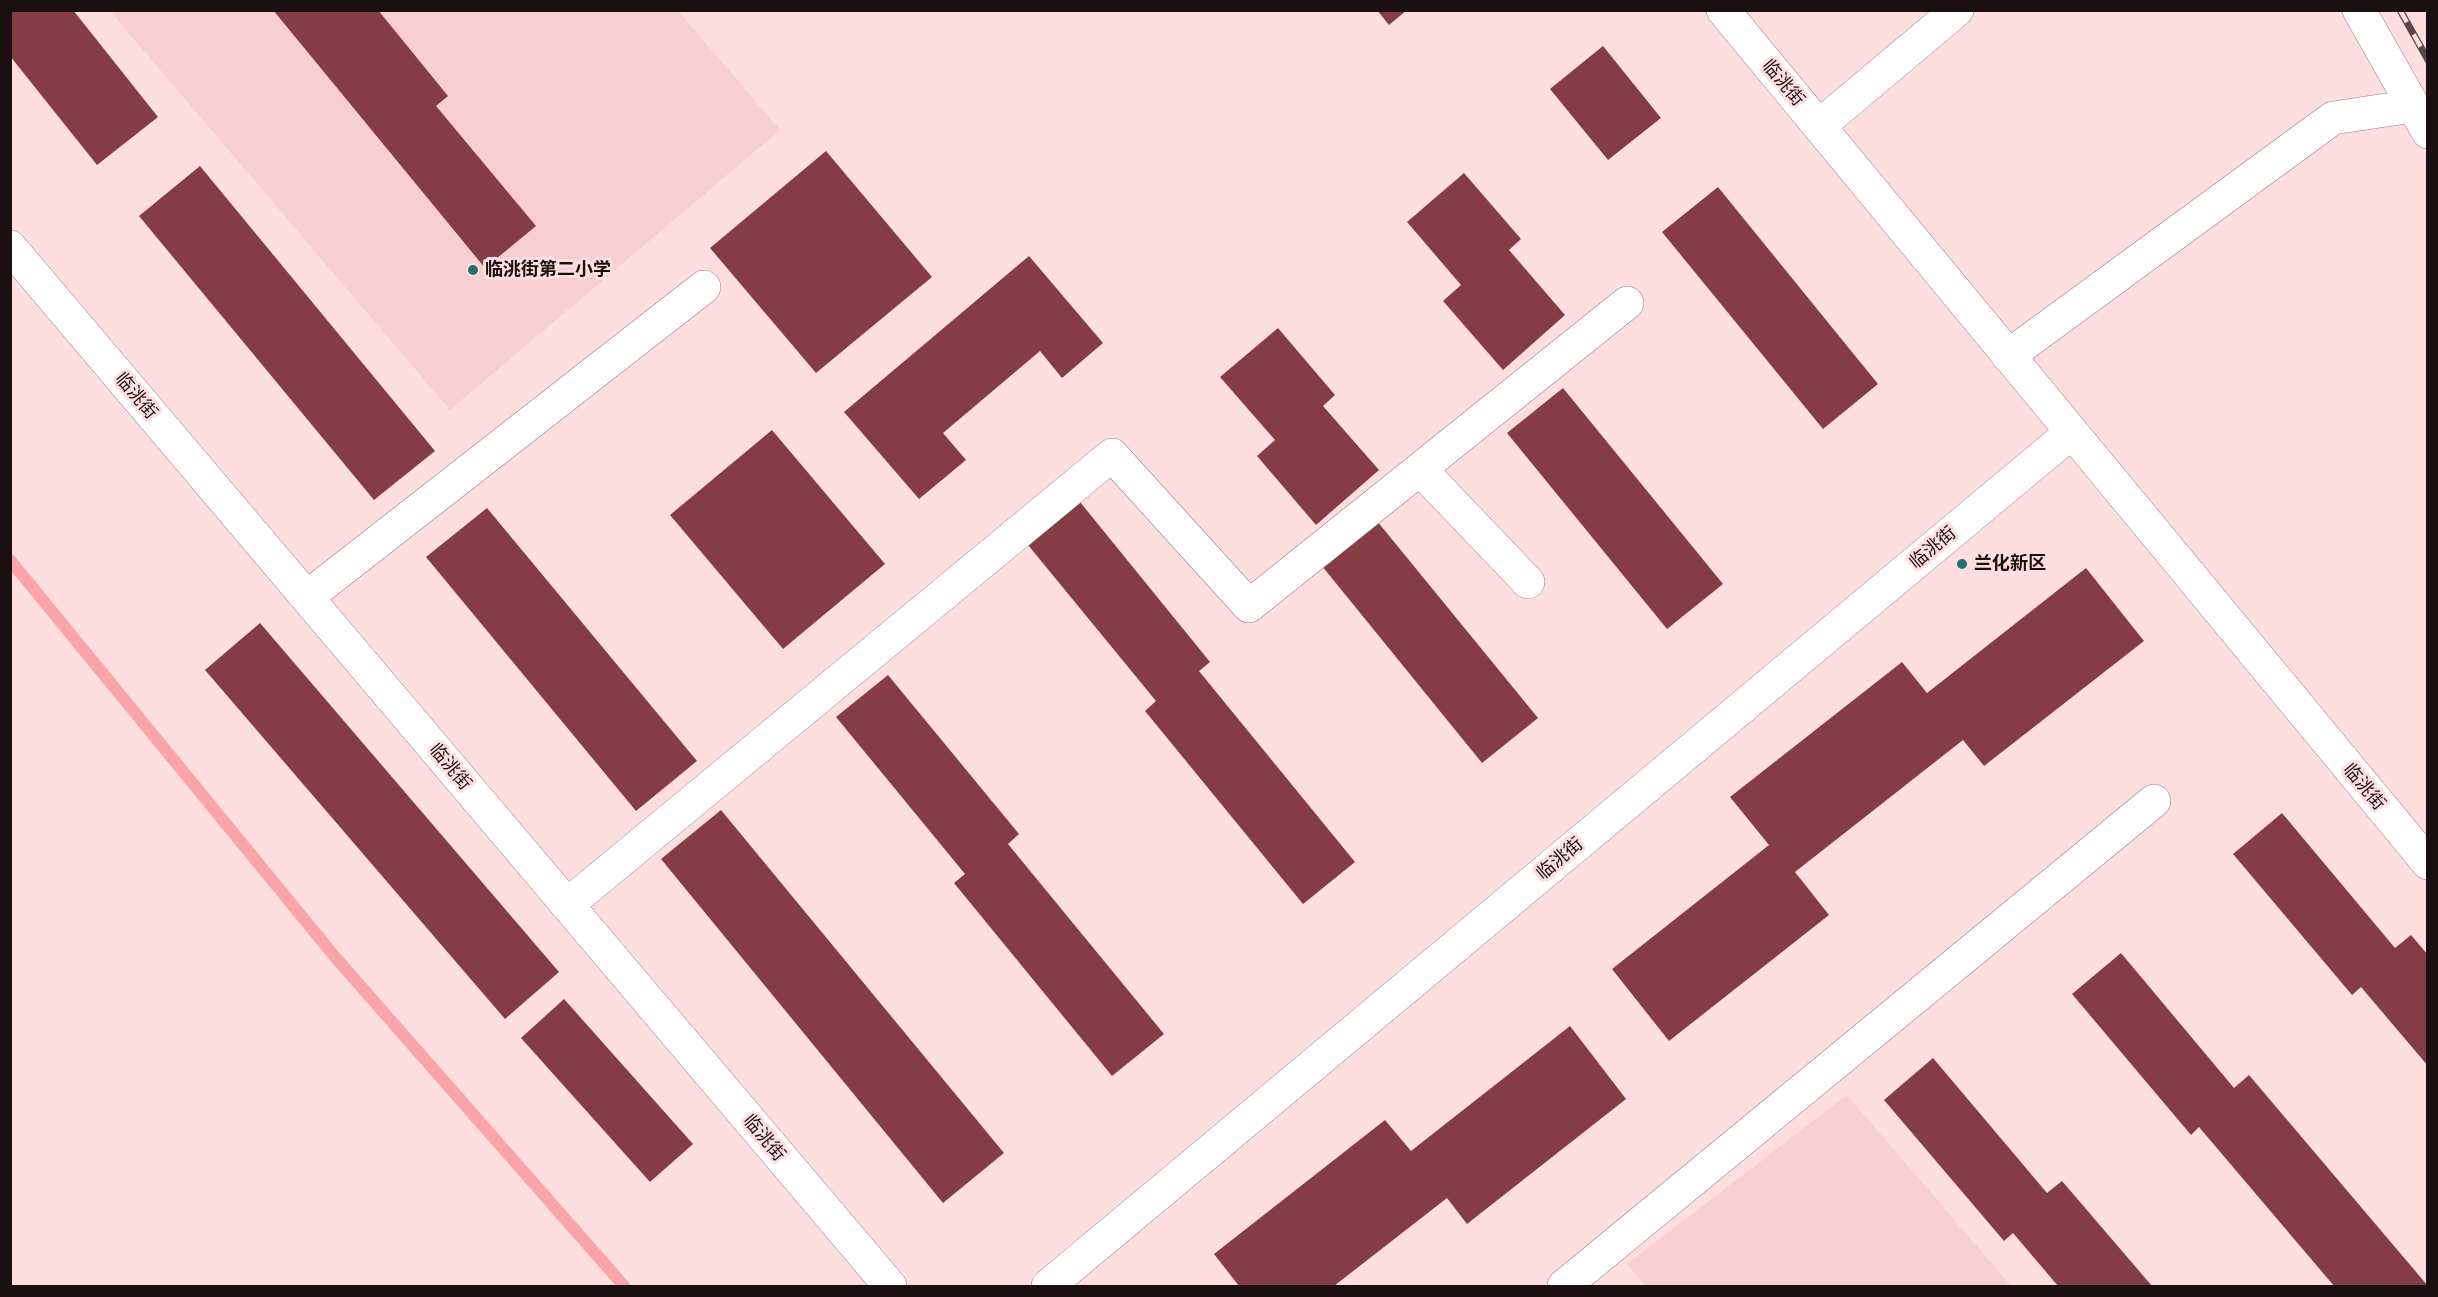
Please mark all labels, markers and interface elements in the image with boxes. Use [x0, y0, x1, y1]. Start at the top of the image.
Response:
street label: 临洮街 [1757, 55, 1809, 111]
place label: 临洮街第二小学 [485, 259, 611, 281]
marker: 临洮街第二小学 [466, 263, 480, 277]
street label: 临洮街 [110, 368, 162, 424]
street label: 临洮街 [1905, 522, 1961, 574]
place label: 兰化新区 [1974, 553, 2046, 575]
marker: 兰化新区 [1955, 557, 1969, 571]
street label: 临洮街 [424, 739, 476, 795]
street label: 临洮街 [2338, 759, 2390, 815]
street label: 临洮街 [1532, 833, 1588, 885]
street label: 临洮街 [738, 1110, 790, 1166]

